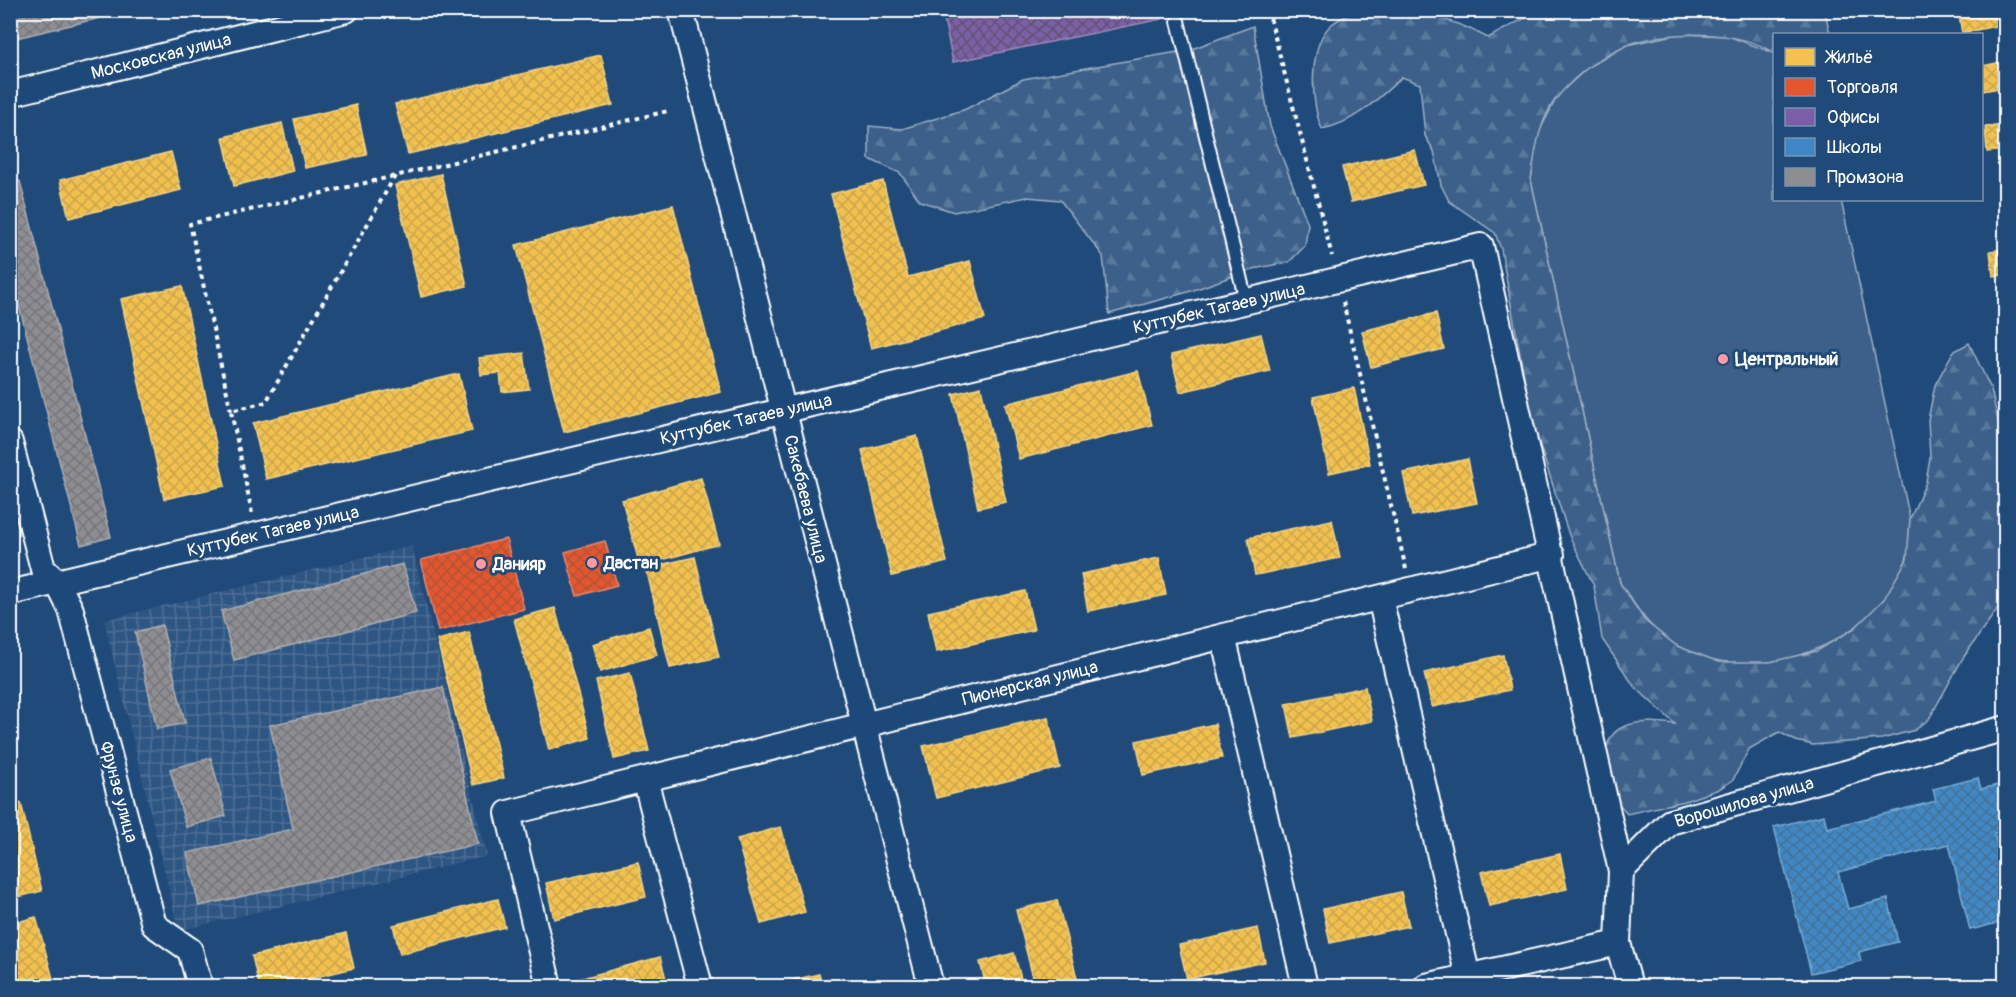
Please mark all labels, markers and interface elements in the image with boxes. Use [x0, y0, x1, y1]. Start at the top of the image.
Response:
street label: Московская улица [89, 28, 234, 85]
legend [1773, 33, 1983, 201]
text: Жильё [1824, 46, 1873, 69]
text: Торговля [1827, 76, 1898, 99]
text: Офисы [1827, 106, 1880, 129]
text: Школы [1827, 136, 1882, 159]
text: Промзона [1827, 166, 1904, 189]
street label: Куттубек Тагаев улица [1131, 278, 1307, 339]
place label: Центральный [1735, 348, 1838, 371]
marker: Центральный [1716, 352, 1730, 366]
street label: Куттубек Тагаев улица [658, 389, 834, 450]
street label: Сакебаева улица [778, 433, 833, 566]
street label: Куттубек Тагаев улица [185, 501, 361, 562]
place label: Дастан [603, 552, 658, 575]
place label: Данияр [492, 553, 547, 576]
marker: Дастан [585, 556, 599, 570]
marker: Данияр [474, 557, 488, 571]
street label: Пионерская улица [960, 656, 1100, 711]
street label: Фрунзе улица [94, 739, 143, 845]
street label: Ворошилова улица [1672, 772, 1816, 833]

